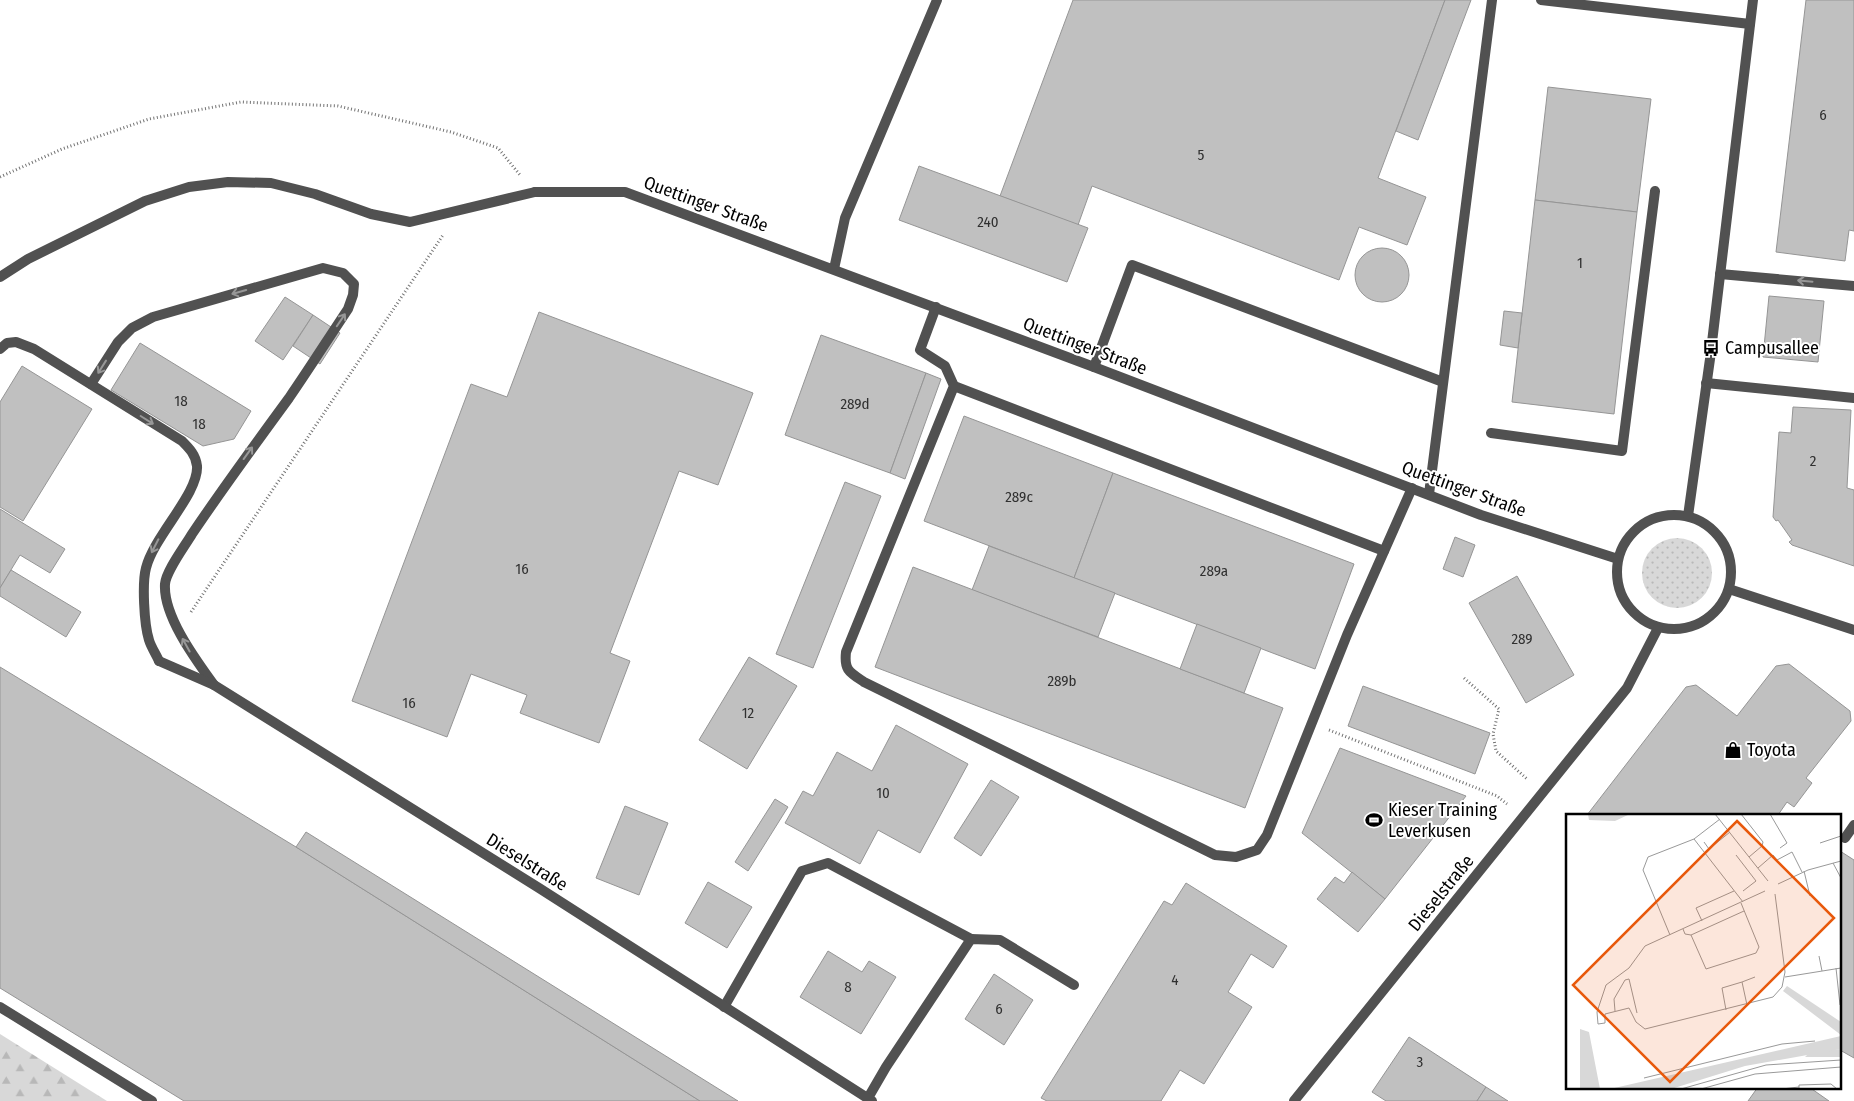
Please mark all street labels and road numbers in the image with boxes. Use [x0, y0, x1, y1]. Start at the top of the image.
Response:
street label: Quettinger Straße [641, 171, 771, 237]
street label: Quettinger Straße [1020, 312, 1150, 380]
street label: Quettinger Straße [1399, 456, 1529, 522]
street label: Dieselstraße [482, 828, 572, 896]
street label: Dieselstraße [1404, 850, 1479, 936]

